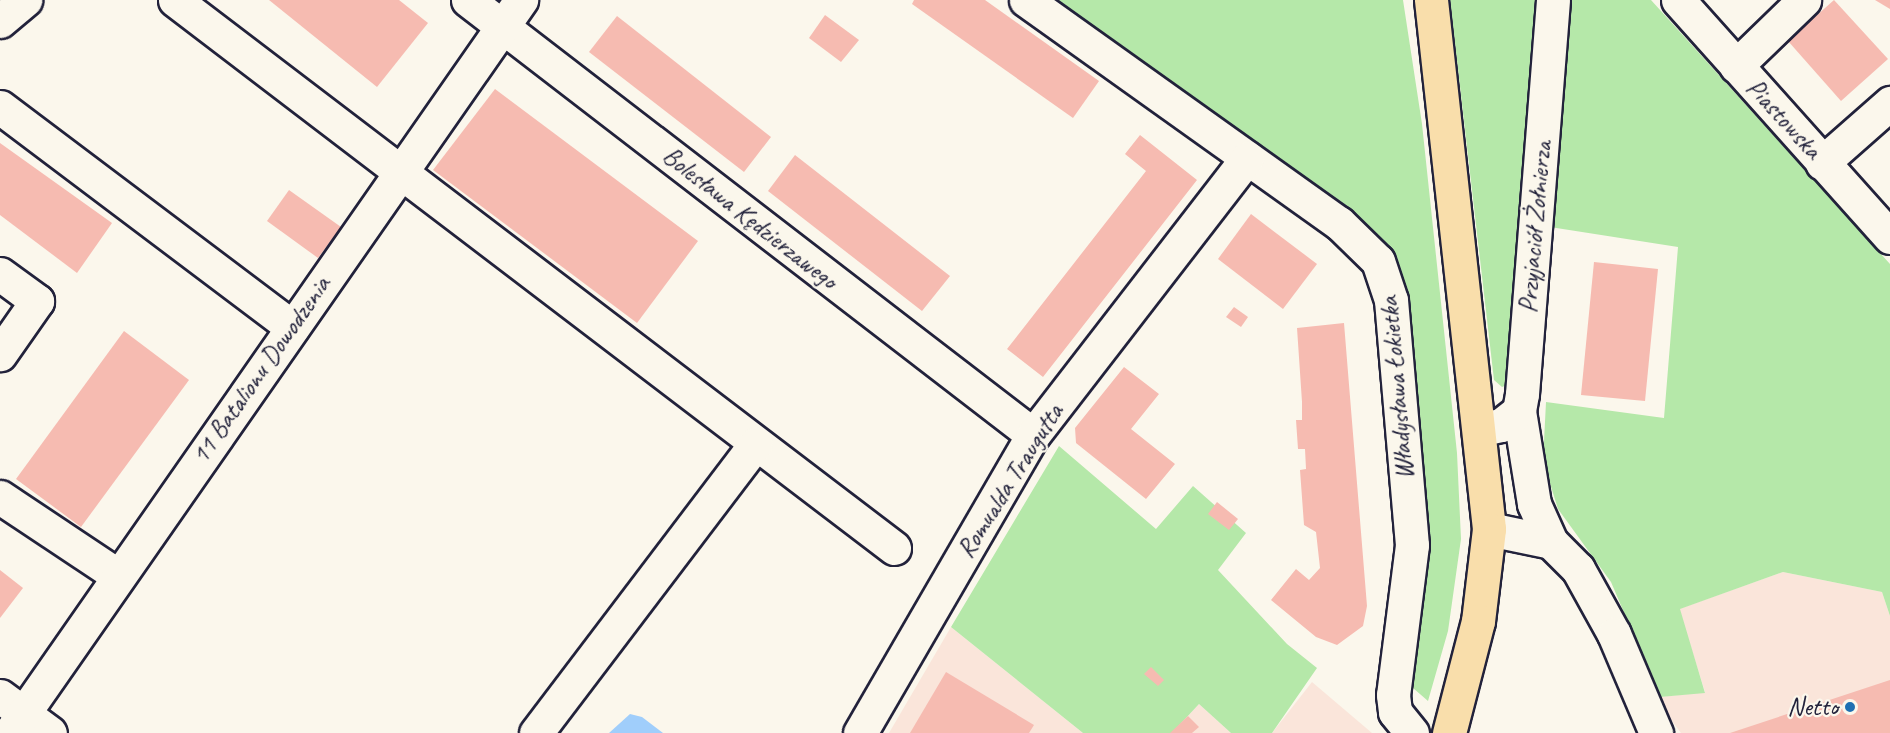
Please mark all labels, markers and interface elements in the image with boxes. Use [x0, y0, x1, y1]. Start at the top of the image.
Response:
street label: Piastowska [1740, 72, 1828, 166]
street label: Bolesława Kędzierzawego [656, 140, 844, 296]
street label: Przyjaciół Żołnierza [1512, 140, 1558, 314]
street label: 11 Batalionu Dowodzenia [185, 271, 337, 469]
street label: Władysława Łokietka [1373, 295, 1421, 481]
street label: Romualda Traugutta [950, 397, 1070, 565]
place label: Netto [1787, 691, 1838, 723]
marker: Netto [1843, 700, 1857, 714]

